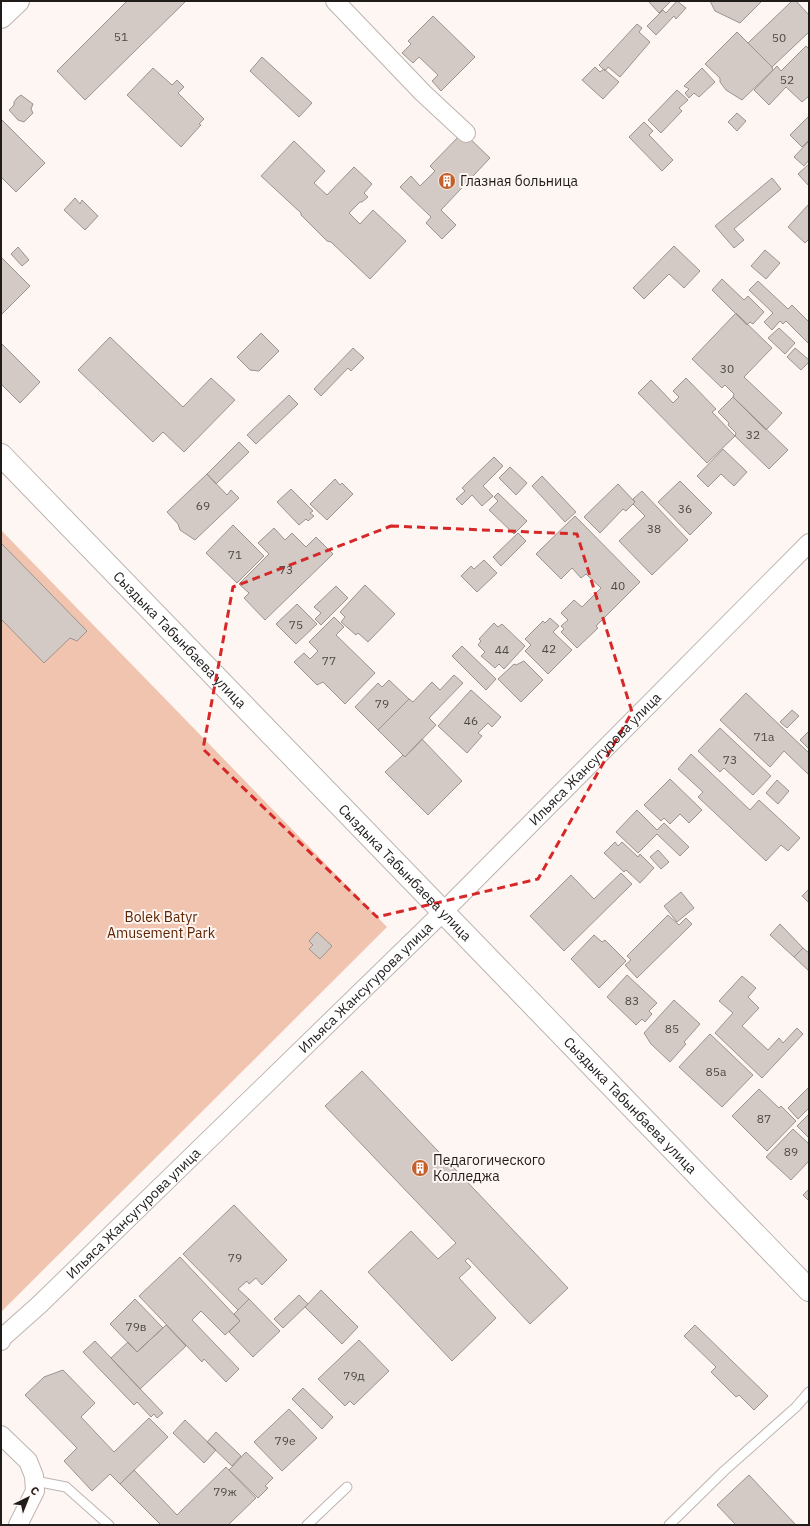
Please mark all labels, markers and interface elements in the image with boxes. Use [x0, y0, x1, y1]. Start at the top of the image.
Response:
house number: 51 [114, 29, 128, 44]
house number: 50 [772, 30, 786, 45]
house number: 52 [780, 72, 794, 87]
building icon: Глазная больница [437, 171, 457, 191]
place label: Глазная больница [460, 172, 579, 190]
house number: 30 [720, 361, 734, 376]
house number: 32 [746, 427, 760, 442]
house number: 69 [196, 498, 210, 513]
house number: 36 [678, 501, 692, 516]
house number: 38 [647, 521, 661, 536]
house number: 71 [228, 547, 242, 562]
house number: 73 [279, 562, 293, 577]
street label: Сыздыка Табынбаева улица [109, 567, 251, 712]
house number: 40 [611, 578, 625, 593]
house number: 75 [289, 617, 303, 632]
house number: 42 [542, 641, 556, 656]
house number: 44 [495, 642, 509, 657]
house number: 77 [322, 653, 336, 668]
street label: Ильяса Жансугурова улица [525, 688, 665, 829]
house number: 79 [375, 696, 389, 711]
house number: 46 [464, 713, 478, 728]
house number: 71а [754, 729, 775, 744]
house number: 73 [723, 752, 737, 767]
street label: Сыздыка Табынбаева улица [335, 800, 476, 945]
park label: Bolek Batyr Amusement Park [107, 908, 216, 942]
street label: Ильяса Жансугурова улица [294, 918, 437, 1057]
house number: 83 [625, 993, 639, 1008]
house number: 85 [665, 1021, 679, 1036]
street label: Сыздыка Табынбаева улица [560, 1033, 701, 1178]
house number: 85а [706, 1064, 727, 1079]
house number: 87 [757, 1111, 771, 1126]
street label: Ильяса Жансугурова улица [62, 1144, 204, 1283]
house number: 89 [784, 1144, 798, 1159]
place label: Педагогического Колледжа [433, 1151, 546, 1185]
building icon: Педагогического Колледжа [410, 1158, 430, 1178]
house number: 79 [228, 1250, 242, 1265]
house number: 79в [125, 1319, 147, 1334]
house number: 79д [343, 1368, 365, 1383]
house number: 79е [275, 1433, 296, 1448]
north arrow [8, 1478, 48, 1518]
text: С [27, 1483, 42, 1498]
house number: 79ж [213, 1484, 237, 1499]

